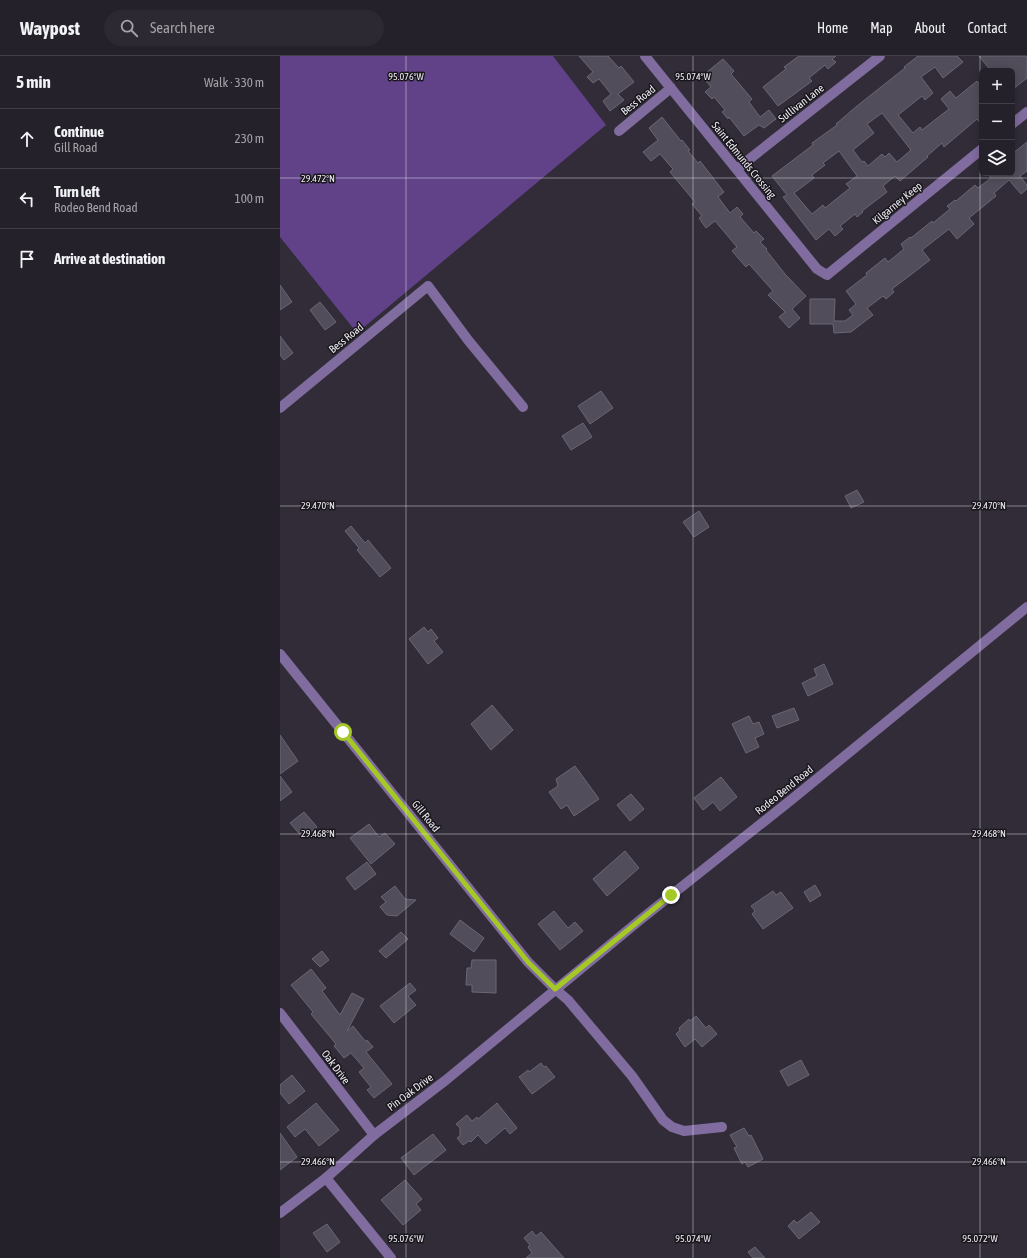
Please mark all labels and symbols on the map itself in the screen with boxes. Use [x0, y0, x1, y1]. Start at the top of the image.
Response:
text: 95.076°W [388, 71, 424, 82]
text: 95.074°W [675, 71, 711, 82]
street label: Sullivan Lane [776, 82, 826, 124]
street label: Bess Road [618, 83, 658, 117]
street label: Saint Edmunds Crossing [709, 119, 779, 201]
text: 29.472°N [301, 173, 335, 184]
street label: Kilgarney Keep [870, 179, 924, 227]
street label: Bess Road [326, 321, 366, 355]
text: 29.470°N [301, 500, 335, 511]
text: 29.470°N [972, 500, 1006, 511]
route start [334, 723, 352, 741]
street label: Rodeo Bend Road [753, 763, 815, 817]
street label: Gill Road [410, 798, 442, 834]
text: 29.468°N [301, 828, 335, 839]
text: 29.468°N [972, 828, 1006, 839]
route end [662, 886, 680, 904]
street label: Oak Drive [319, 1048, 353, 1086]
street label: Pin Oak Drive [385, 1071, 435, 1113]
text: 29.466°N [301, 1156, 335, 1167]
text: 29.466°N [972, 1156, 1006, 1167]
text: 95.076°W [388, 1233, 424, 1244]
text: 95.074°W [675, 1233, 711, 1244]
text: 95.072°W [962, 1233, 998, 1244]

